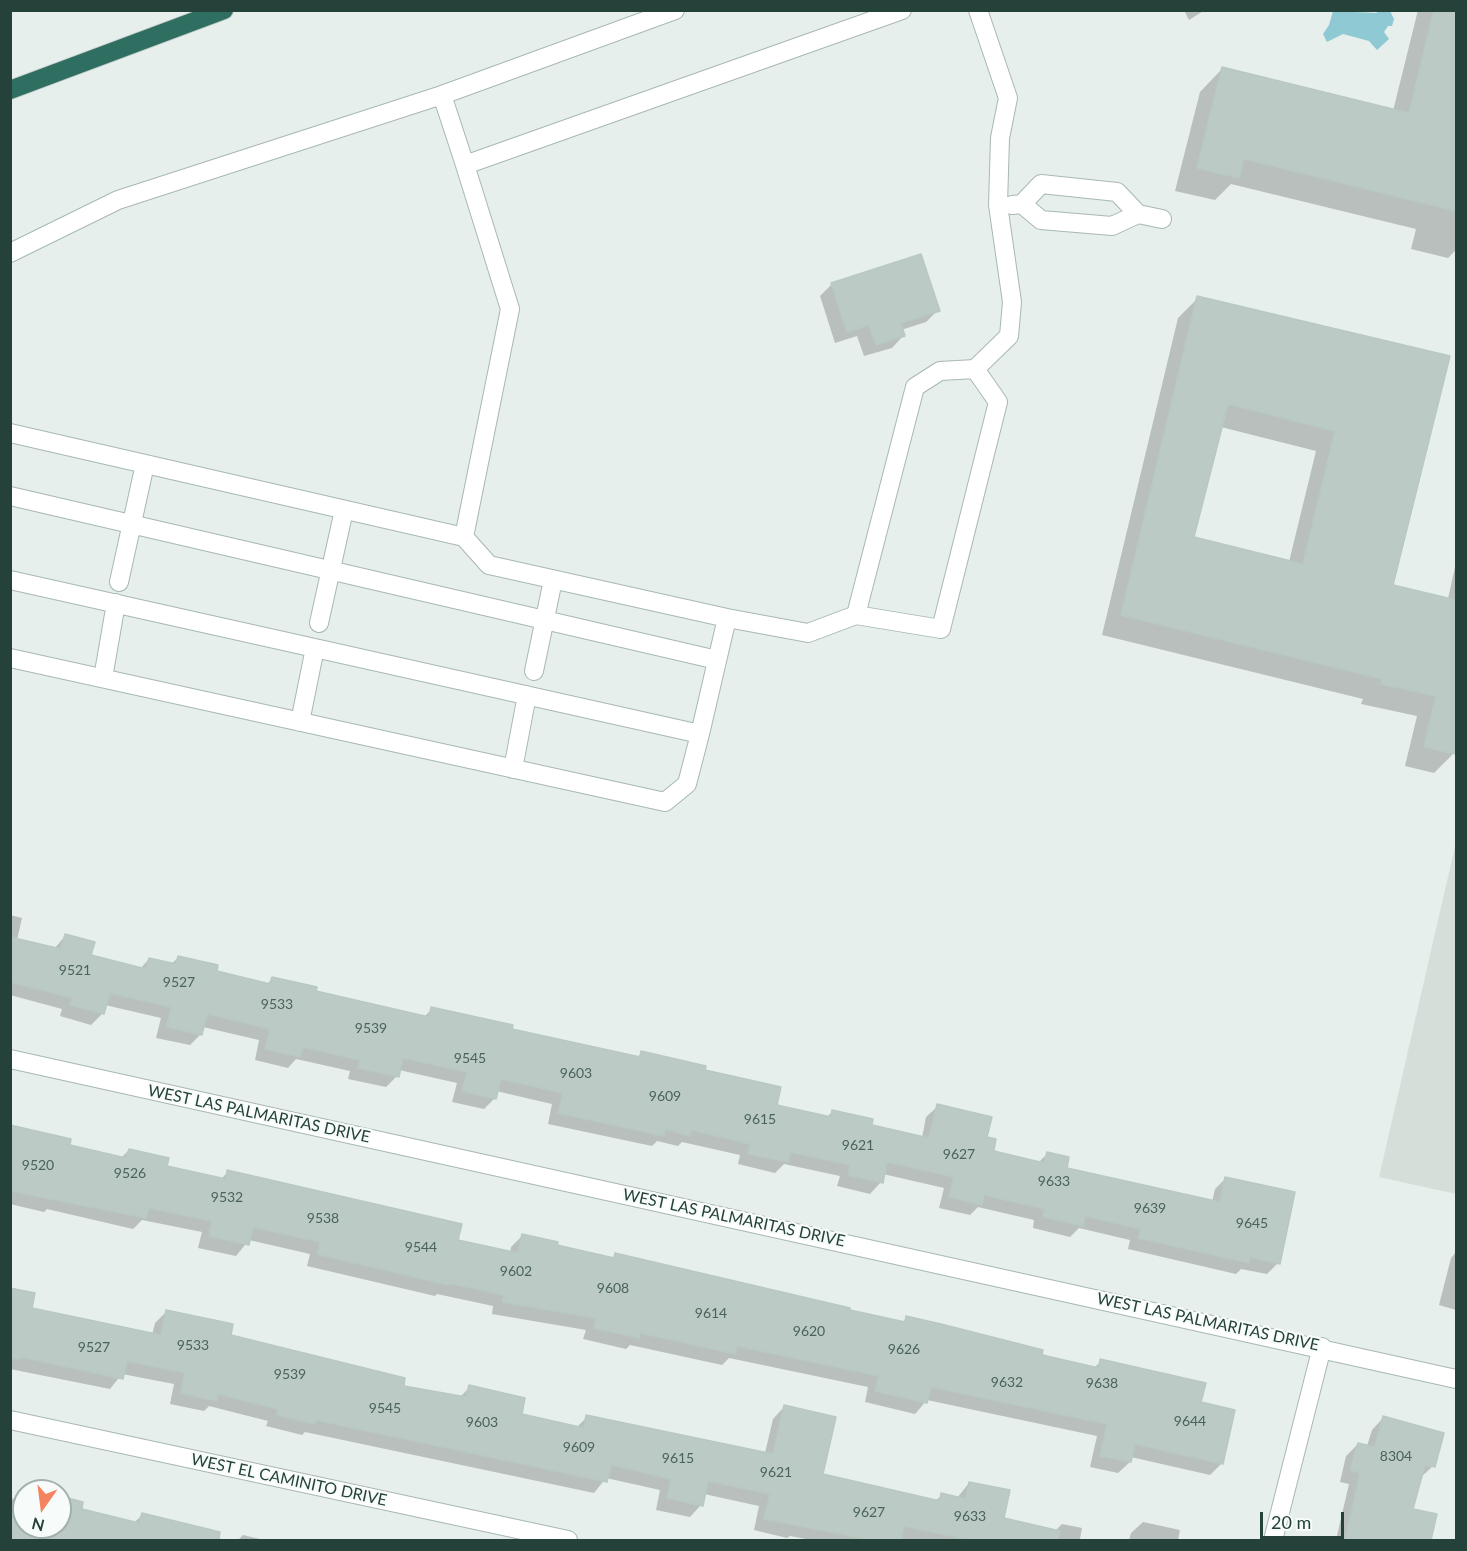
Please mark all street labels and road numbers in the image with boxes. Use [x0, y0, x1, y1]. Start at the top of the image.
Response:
street label: WEST LAS PALMARITAS DRIVE [146, 1081, 372, 1147]
street label: WEST LAS PALMARITAS DRIVE [621, 1185, 847, 1251]
street label: WEST LAS PALMARITAS DRIVE [1095, 1289, 1321, 1355]
street label: WEST EL CAMINITO DRIVE [189, 1450, 389, 1510]

